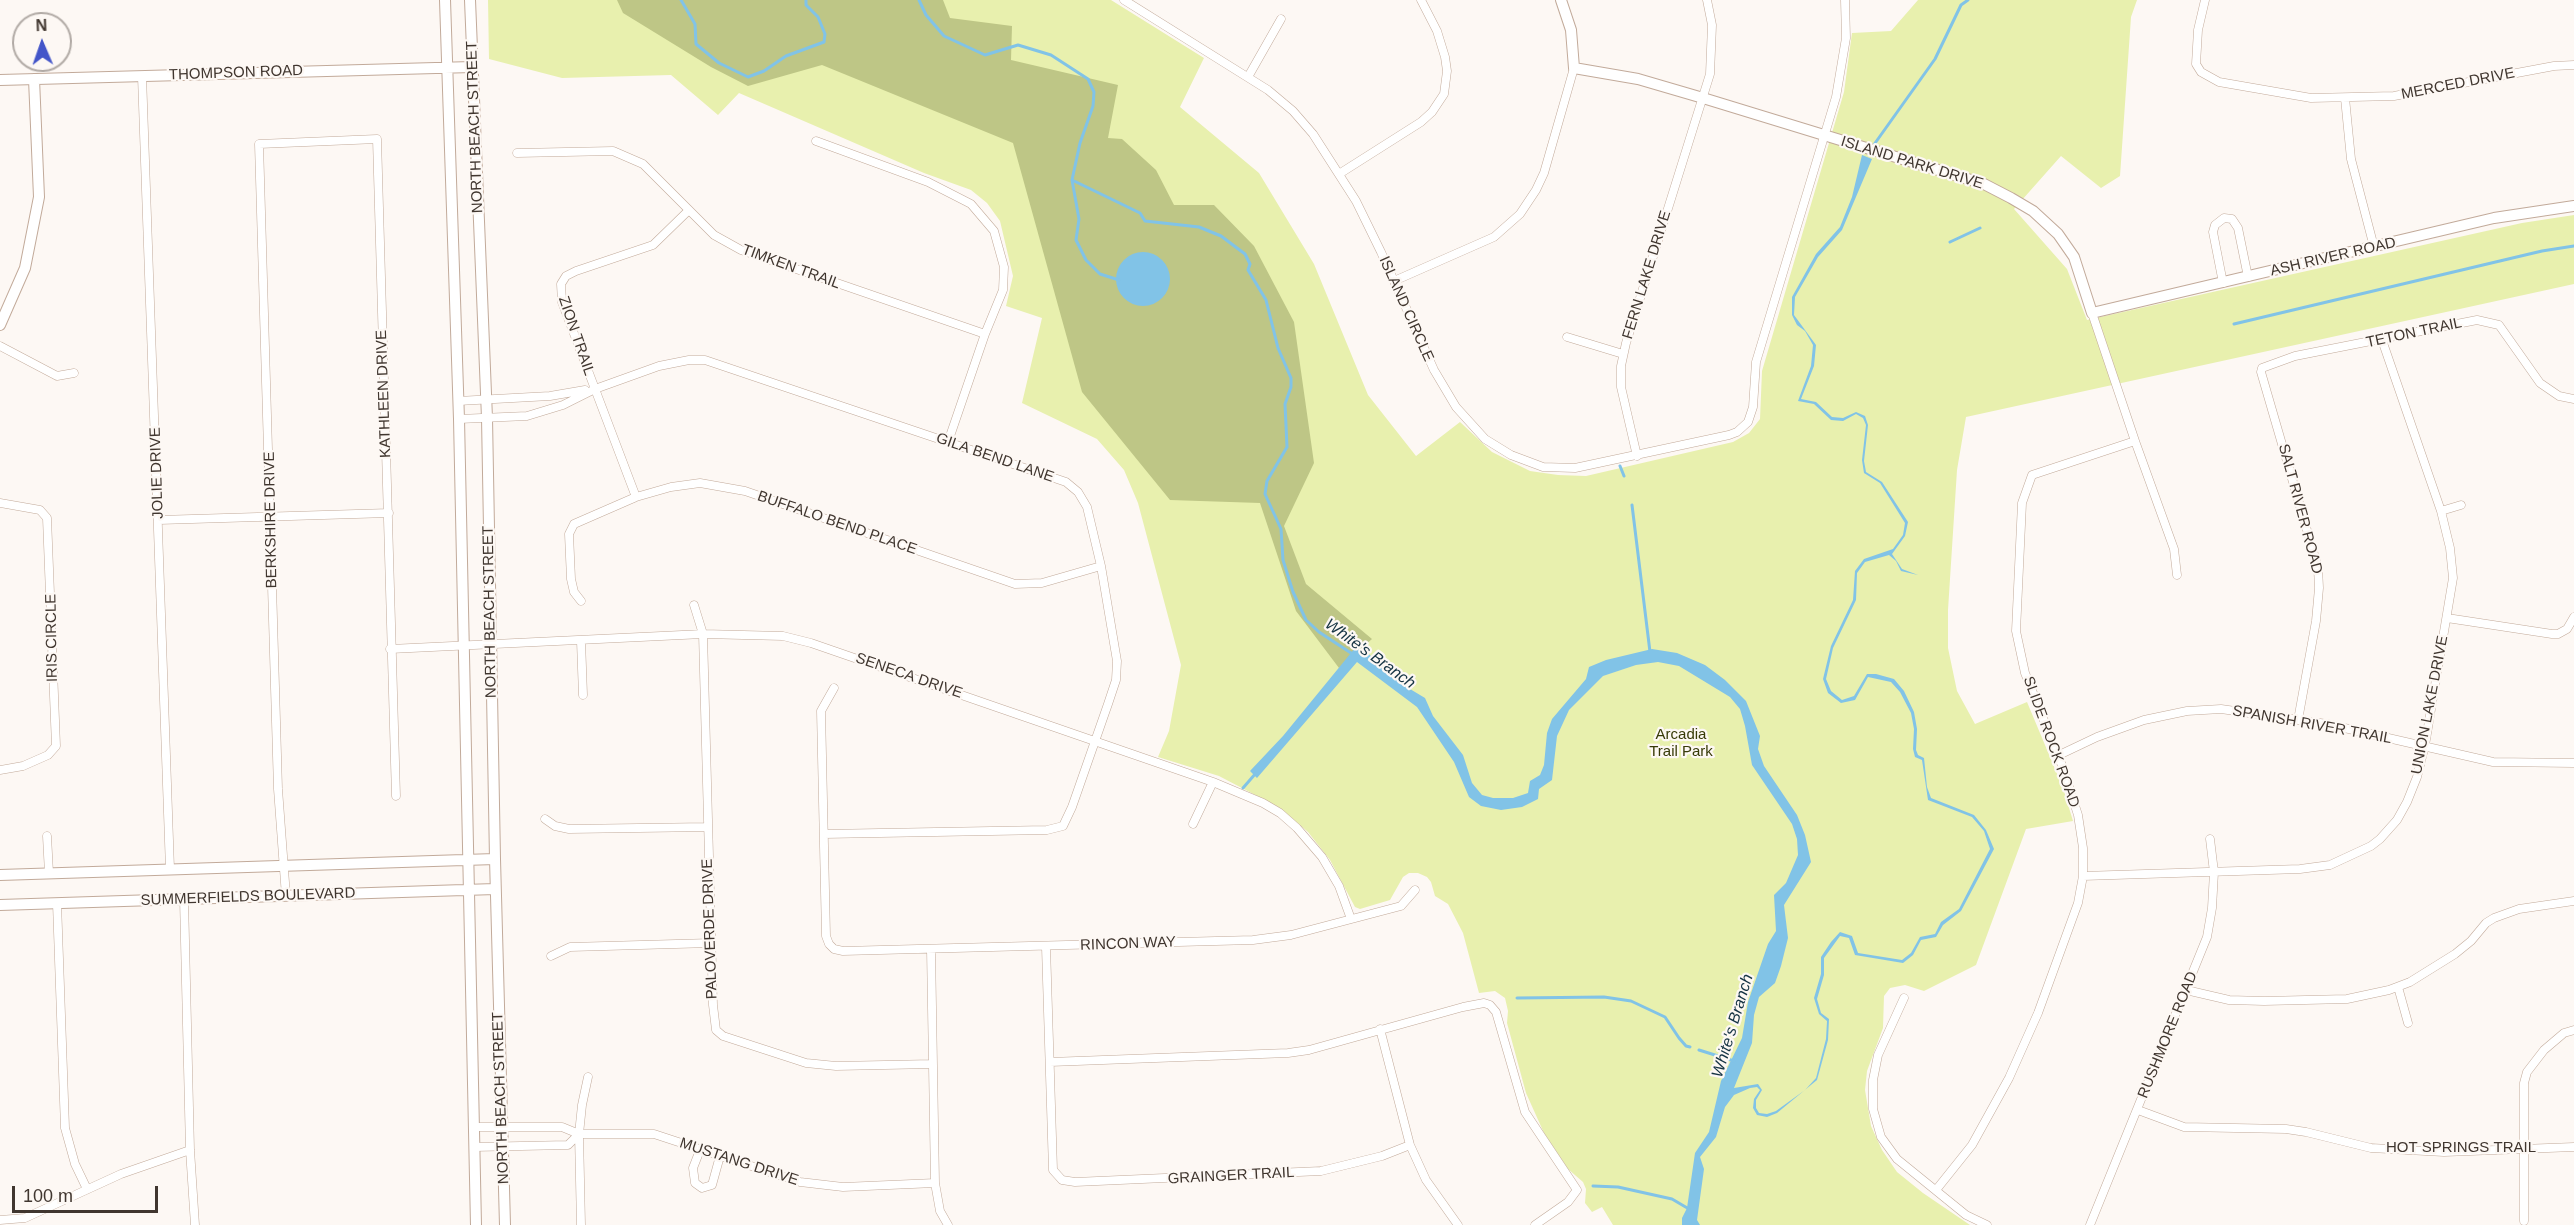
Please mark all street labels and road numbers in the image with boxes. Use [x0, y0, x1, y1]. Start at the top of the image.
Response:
street label: NORTH BEACH STREET [463, 41, 487, 213]
street label: THOMPSON ROAD [169, 62, 303, 84]
street label: MERCED DRIVE [2400, 64, 2516, 104]
street label: ISLAND PARK DRIVE [1839, 133, 1985, 193]
street label: FERN LAKE DRIVE [1619, 209, 1675, 341]
street label: ASH RIVER ROAD [2268, 234, 2398, 280]
street label: TIMKEN TRAIL [739, 241, 843, 293]
street label: ISLAND CIRCLE [1375, 254, 1437, 364]
street label: ZION TRAIL [554, 294, 598, 378]
street label: TETON TRAIL [2365, 314, 2463, 352]
street label: KATHLEEN DRIVE [373, 330, 395, 458]
street label: JOLIE DRIVE [146, 427, 168, 519]
street label: GILA BEND LANE [934, 429, 1056, 487]
street label: SALT RIVER ROAD [2274, 442, 2326, 576]
street label: BERKSHIRE DRIVE [261, 452, 281, 588]
street label: BUFFALO BEND PLACE [755, 487, 919, 559]
street label: NORTH BEACH STREET [479, 526, 501, 698]
street label: IRIS CIRCLE [42, 594, 62, 682]
street label: UNION LAKE DRIVE [2408, 634, 2452, 776]
street label: SENECA DRIVE [853, 649, 965, 703]
street label: SLIDE ROCK ROAD [2019, 674, 2083, 810]
street label: SPANISH RIVER TRAIL [2231, 702, 2393, 748]
street label: PALOVERDE DRIVE [699, 858, 721, 1000]
street label: SUMMERFIELDS BOULEVARD [140, 884, 356, 910]
street label: RINCON WAY [1080, 933, 1176, 955]
street label: RUSHMORE ROAD [2134, 969, 2202, 1101]
street label: NORTH BEACH STREET [489, 1012, 513, 1184]
street label: MUSTANG DRIVE [677, 1134, 801, 1190]
street label: HOT SPRINGS TRAIL [2386, 1139, 2536, 1157]
street label: GRAINGER TRAIL [1167, 1164, 1295, 1188]

